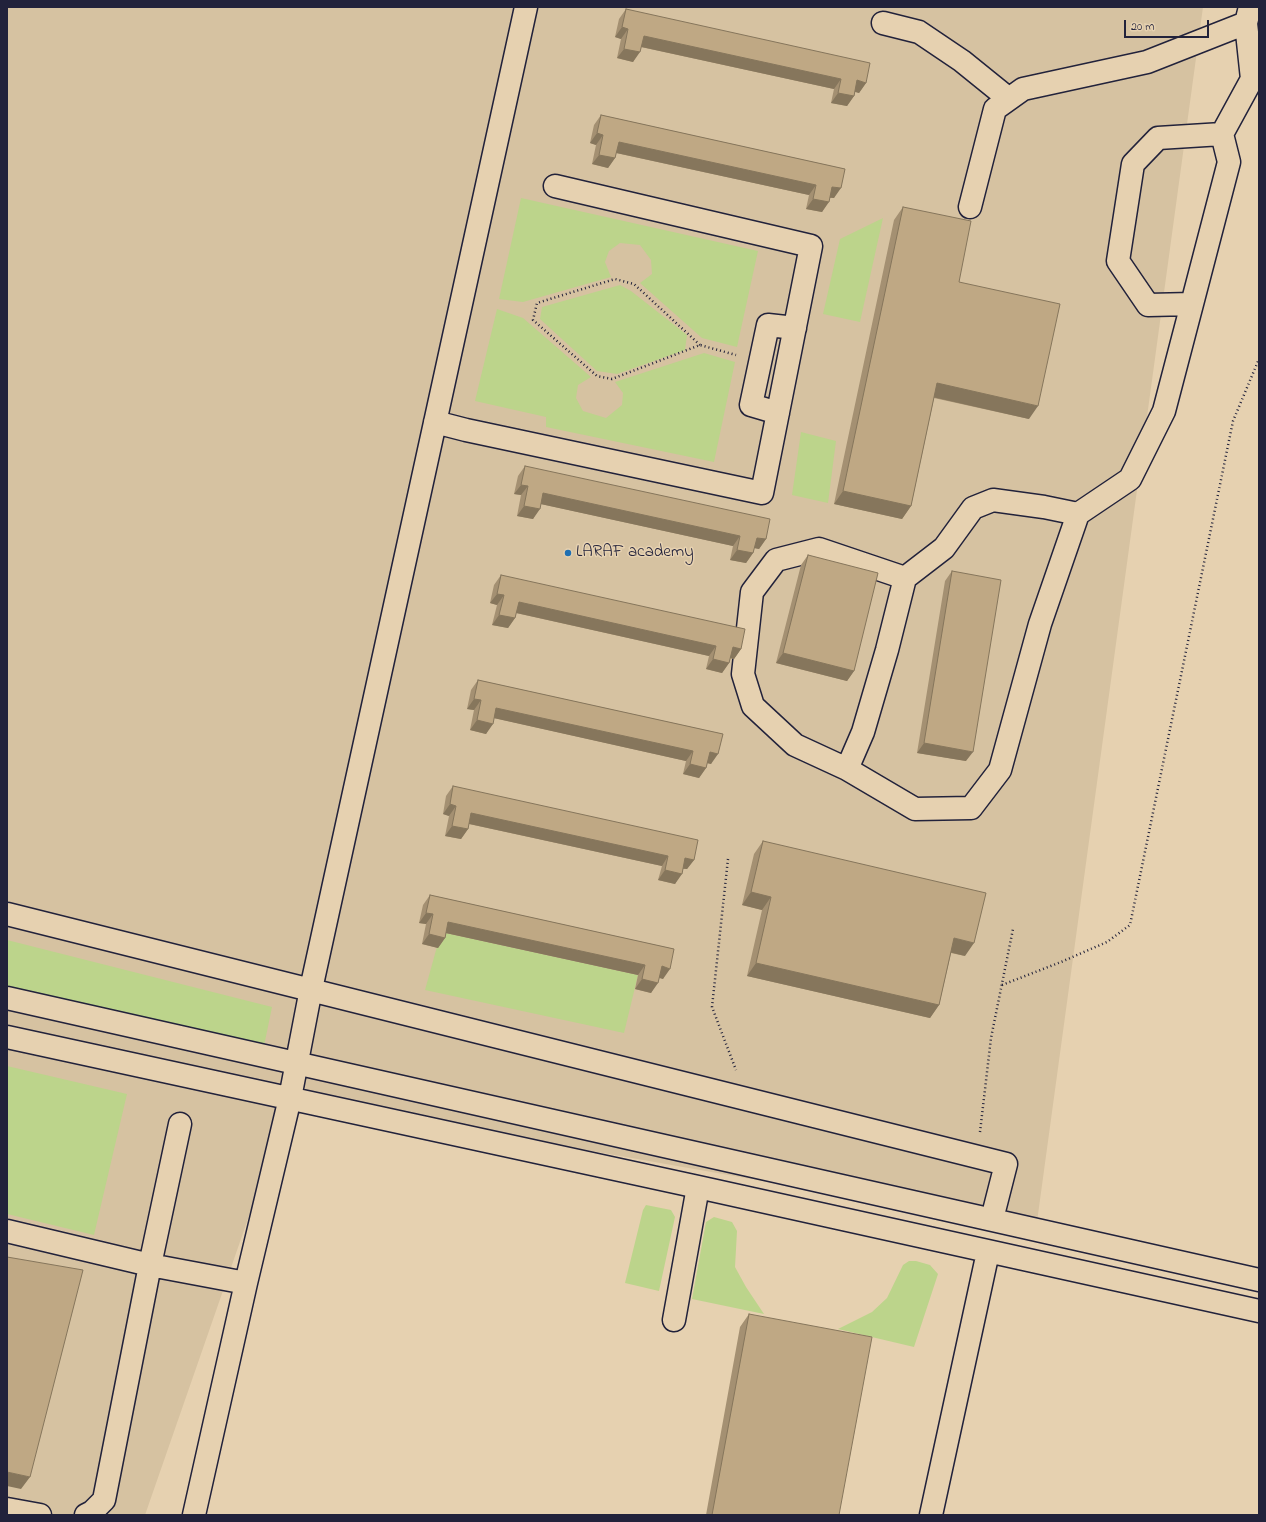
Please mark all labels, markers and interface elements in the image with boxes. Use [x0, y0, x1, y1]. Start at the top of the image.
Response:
scale bar [1126, 12, 1211, 38]
text: 20 m [1131, 18, 1154, 36]
place label: LARAF academy [576, 543, 694, 563]
marker: LARAF academy [563, 548, 573, 558]

